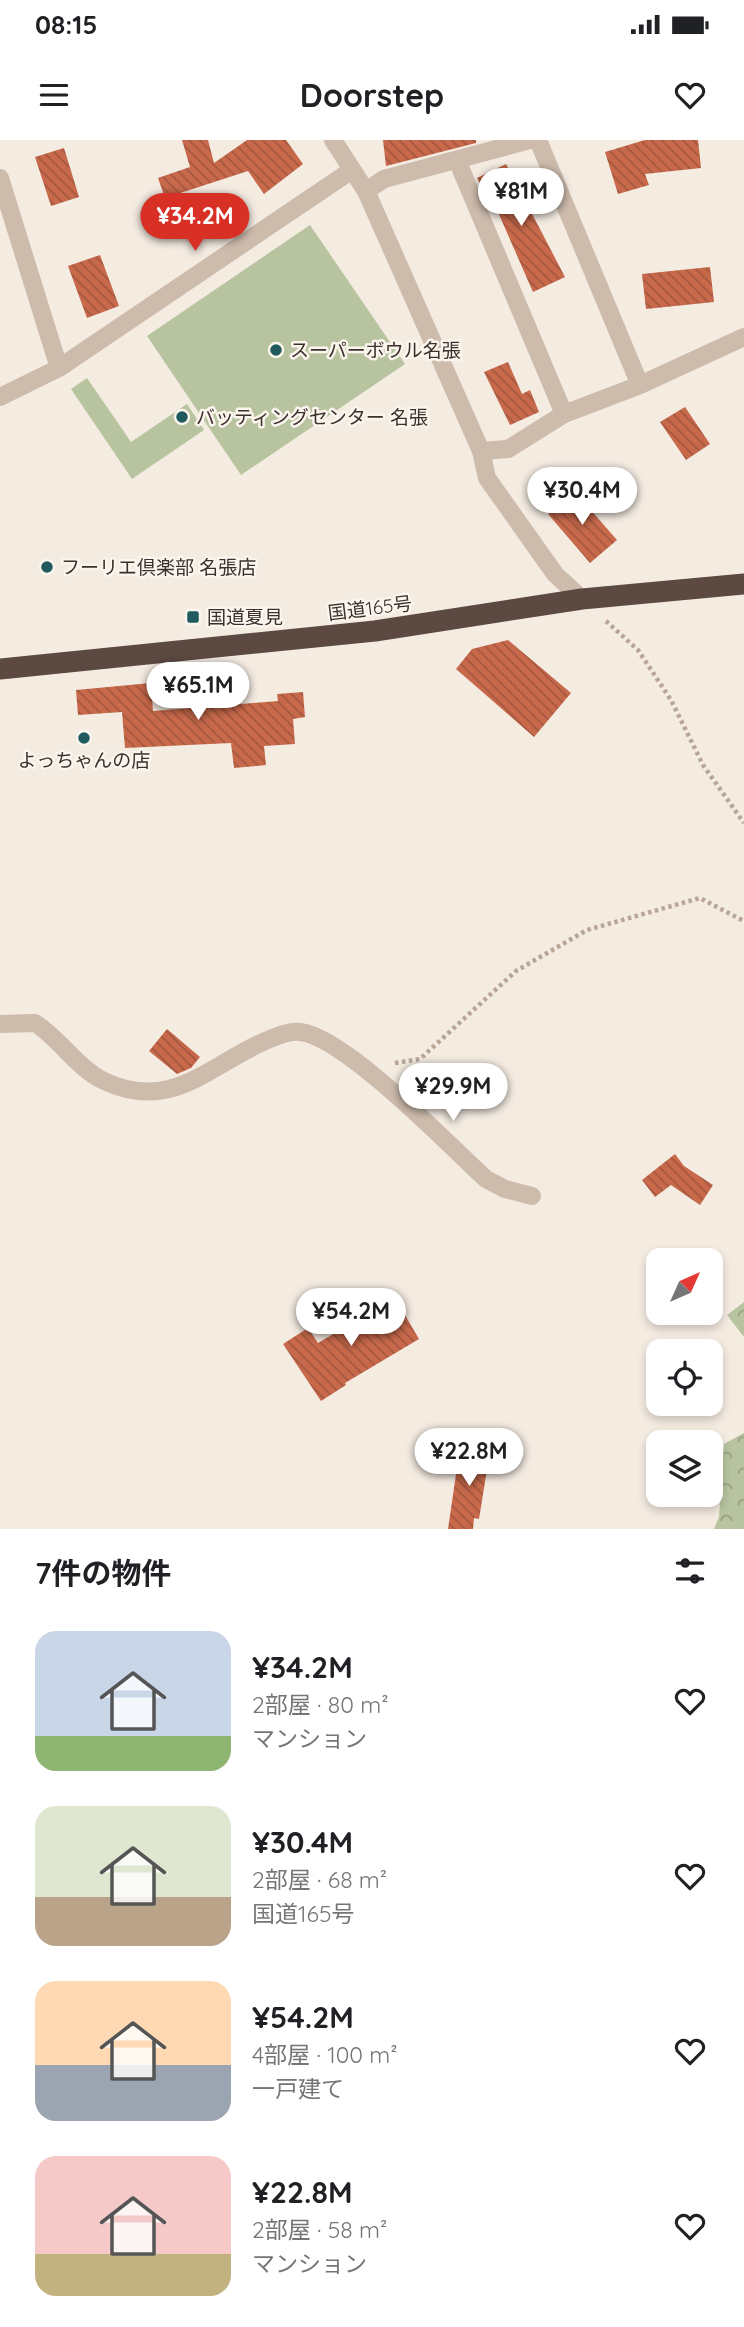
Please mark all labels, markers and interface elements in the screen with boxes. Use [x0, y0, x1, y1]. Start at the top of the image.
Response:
text: 08:15 [35, 8, 97, 41]
text: Doorstep [300, 75, 444, 115]
icon: menu [35, 76, 73, 114]
icon: heart [671, 76, 709, 114]
pin: ¥81M [480, 168, 562, 228]
text: ¥81M [494, 176, 548, 205]
pin: ¥34.2M [138, 194, 252, 253]
text: ¥34.2M [156, 201, 234, 230]
place label: スーパーボウル名張 [290, 338, 461, 362]
marker: スーパーボウル名張 [268, 342, 284, 358]
place label: バッティングセンター 名張 [196, 405, 428, 429]
marker: バッティングセンター 名張 [174, 409, 190, 425]
pin: ¥30.4M [525, 468, 639, 527]
text: ¥30.4M [543, 475, 621, 504]
place label: フーリエ倶楽部 名張店 [61, 555, 256, 579]
marker: フーリエ倶楽部 名張店 [39, 559, 55, 575]
street label: 国道165号 [327, 591, 413, 625]
place label: 国道夏見 [207, 605, 283, 629]
marker: 国道夏見 [185, 609, 201, 625]
pin: ¥65.1M [141, 662, 255, 722]
text: ¥65.1M [162, 670, 234, 699]
marker: よっちゃんの店 [76, 730, 92, 746]
place label: よっちゃんの店 [18, 748, 150, 772]
pin: ¥29.9M [396, 1063, 510, 1123]
text: ¥29.9M [415, 1071, 491, 1100]
north arrow [646, 1248, 723, 1325]
map controls [646, 1248, 723, 1507]
pin: ¥54.2M [294, 1288, 408, 1348]
text: ¥54.2M [312, 1296, 390, 1325]
button: locate [646, 1339, 723, 1416]
pin: ¥22.8M [412, 1428, 526, 1488]
button: layers [646, 1430, 723, 1507]
text: ¥22.8M [430, 1436, 508, 1465]
icon: filters [671, 1552, 709, 1590]
text: 7件の物件 [35, 1554, 171, 1592]
text: ¥34.2M [252, 1648, 353, 1686]
icon: home [91, 1659, 175, 1743]
icon: heart [671, 1682, 709, 1720]
text: 2部屋 · 80 m² [252, 1690, 388, 1719]
text: マンション [252, 1724, 367, 1753]
text: ¥30.4M [252, 1823, 353, 1861]
icon: home [91, 1834, 175, 1918]
icon: heart [671, 1857, 709, 1895]
text: 2部屋 · 68 m² [252, 1865, 387, 1894]
text: 国道165号 [252, 1899, 354, 1928]
text: ¥54.2M [252, 1998, 354, 2036]
icon: home [91, 2009, 175, 2093]
icon: heart [671, 2032, 709, 2070]
text: 4部屋 · 100 m² [252, 2040, 398, 2069]
text: 一戸建て [252, 2074, 344, 2103]
text: ¥22.8M [252, 2173, 353, 2211]
icon: home [91, 2184, 175, 2268]
icon: heart [671, 2207, 709, 2245]
text: 2部屋 · 58 m² [252, 2215, 387, 2244]
text: マンション [252, 2249, 367, 2278]

